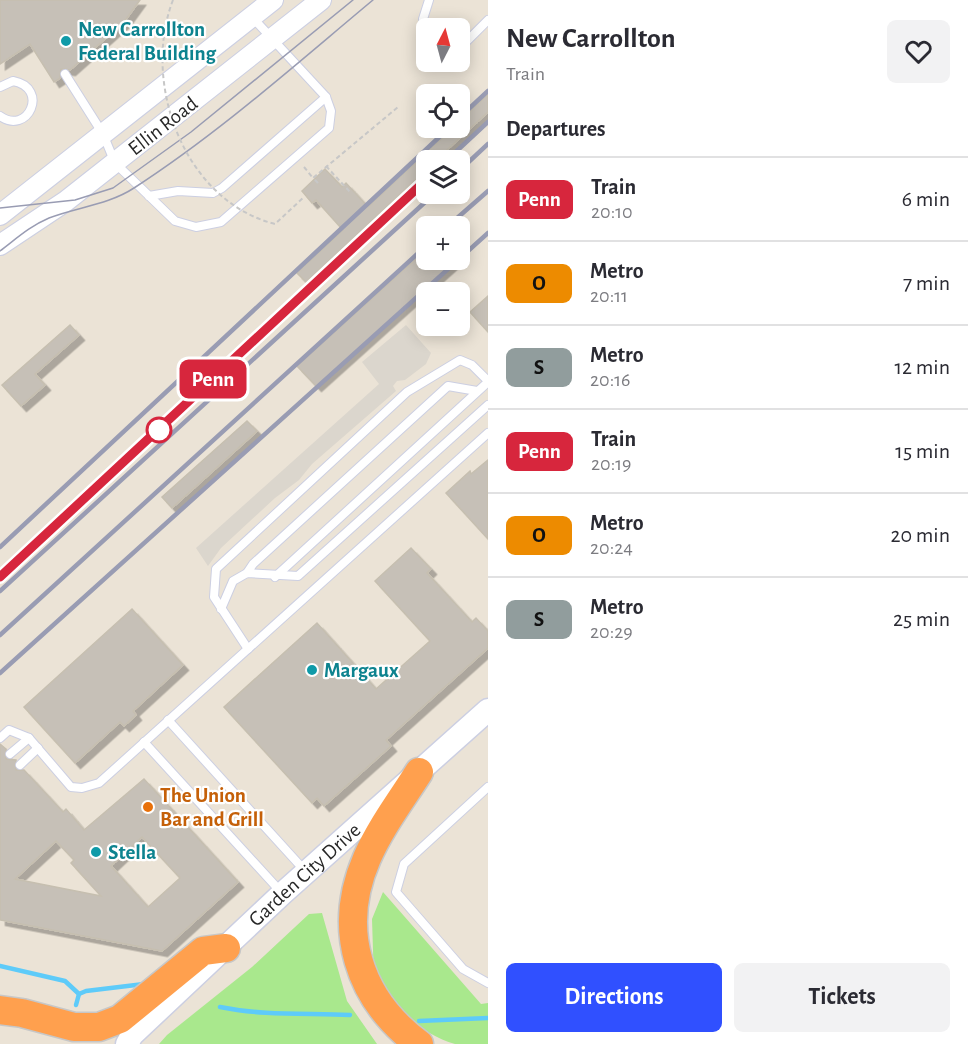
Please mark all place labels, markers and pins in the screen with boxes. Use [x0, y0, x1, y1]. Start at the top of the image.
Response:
place label: New Carrollton Federal Building [78, 19, 217, 64]
marker: New Carrollton Federal Building [59, 34, 73, 48]
unlabelled marker [146, 417, 172, 443]
place label: Margaux [324, 660, 399, 681]
marker: Margaux [305, 663, 319, 677]
place label: The Union Bar and Grill [160, 785, 264, 830]
marker: The Union Bar and Grill [141, 800, 155, 814]
place label: Stella [108, 842, 156, 863]
marker: Stella [89, 845, 103, 859]

